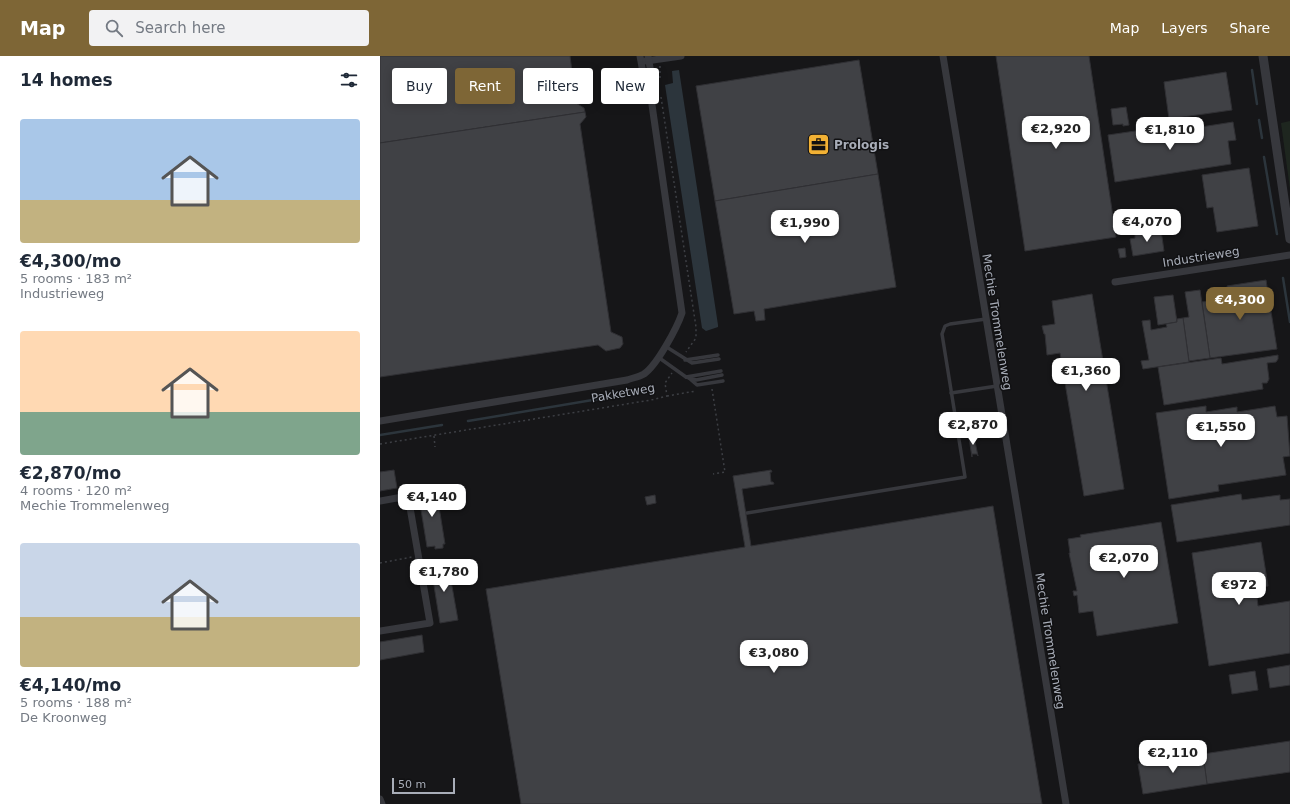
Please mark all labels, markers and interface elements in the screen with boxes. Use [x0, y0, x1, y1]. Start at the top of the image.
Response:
search box [89, 10, 369, 46]
text: Map [20, 17, 65, 39]
icon: search [103, 17, 125, 39]
text: Search here [135, 19, 225, 37]
text: Map [1110, 20, 1139, 36]
text: Layers [1161, 20, 1208, 36]
text: Share [1230, 20, 1270, 36]
chip: Buy [392, 68, 447, 104]
chip: Rent [455, 68, 515, 104]
chip: Filters [523, 68, 593, 104]
chip: New [601, 68, 659, 104]
icon: filters [338, 69, 360, 91]
text: 14 homes [20, 70, 113, 90]
pin: €2,920 [1023, 116, 1089, 150]
pin: €1,810 [1137, 117, 1203, 151]
text: €2,920 [1031, 121, 1081, 136]
text: €1,810 [1145, 122, 1195, 137]
office icon: Prologis [805, 132, 831, 158]
place label: Prologis [834, 138, 889, 152]
icon: home [154, 145, 226, 217]
pin: €4,070 [1114, 209, 1180, 243]
pin: €1,990 [772, 210, 838, 244]
text: €4,070 [1122, 214, 1172, 229]
text: €1,990 [780, 215, 830, 230]
street label: Industrieweg [1161, 244, 1241, 270]
text: €4,300/mo [20, 251, 121, 271]
street label: Mechie Trommelenweg [979, 253, 1015, 391]
text: 5 rooms · 183 m² [20, 271, 132, 286]
text: Industrieweg [20, 286, 104, 301]
pin: €4,300 [1207, 287, 1273, 321]
text: €4,300 [1215, 292, 1265, 307]
icon: home [154, 357, 226, 429]
pin: €1,360 [1053, 358, 1119, 392]
text: €1,360 [1061, 363, 1111, 378]
street label: Pakketweg [590, 381, 656, 405]
pin: €2,870 [940, 412, 1006, 446]
pin: €1,550 [1188, 414, 1254, 448]
text: €2,870 [948, 417, 998, 432]
text: €1,550 [1196, 419, 1246, 434]
text: €2,870/mo [20, 463, 121, 483]
text: 4 rooms · 120 m² [20, 483, 132, 498]
pin: €4,140 [399, 484, 465, 518]
text: €4,140 [407, 489, 457, 504]
text: Mechie Trommelenweg [20, 498, 169, 513]
pin: €2,070 [1091, 545, 1157, 579]
text: €2,070 [1099, 550, 1149, 565]
pin: €1,780 [411, 559, 477, 593]
text: €1,780 [419, 564, 469, 579]
icon: home [154, 569, 226, 641]
street label: Mechie Trommelenweg [1032, 572, 1068, 710]
pin: €972 [1215, 572, 1263, 606]
text: €972 [1221, 577, 1257, 592]
pin: €3,080 [741, 640, 807, 674]
text: €3,080 [749, 645, 799, 660]
text: €4,140/mo [20, 675, 121, 695]
text: 5 rooms · 188 m² [20, 695, 132, 710]
text: De Kroonweg [20, 710, 107, 725]
pin: €2,110 [1140, 740, 1206, 774]
text: €2,110 [1148, 745, 1198, 760]
scale bar [392, 776, 455, 795]
text: 50 m [398, 778, 426, 791]

